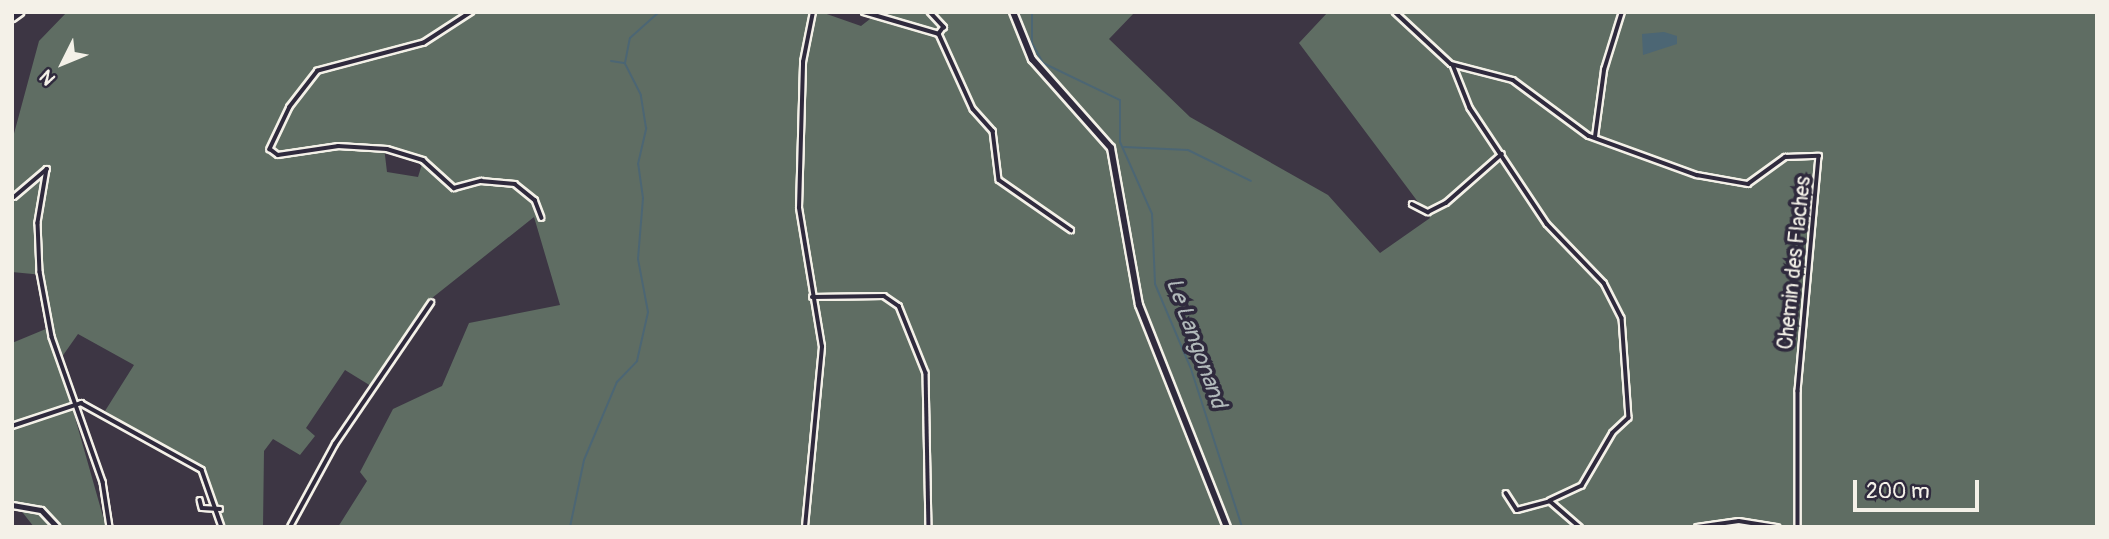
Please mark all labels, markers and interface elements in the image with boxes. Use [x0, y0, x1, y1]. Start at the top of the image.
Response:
north arrow [28, 28, 98, 98]
text: N [34, 64, 61, 90]
street label: Chemin des Flaches [1773, 175, 1817, 351]
water label: Le Langonand [1160, 274, 1232, 412]
scale bar [1857, 466, 1983, 510]
text: 200 m [1866, 478, 1930, 505]

